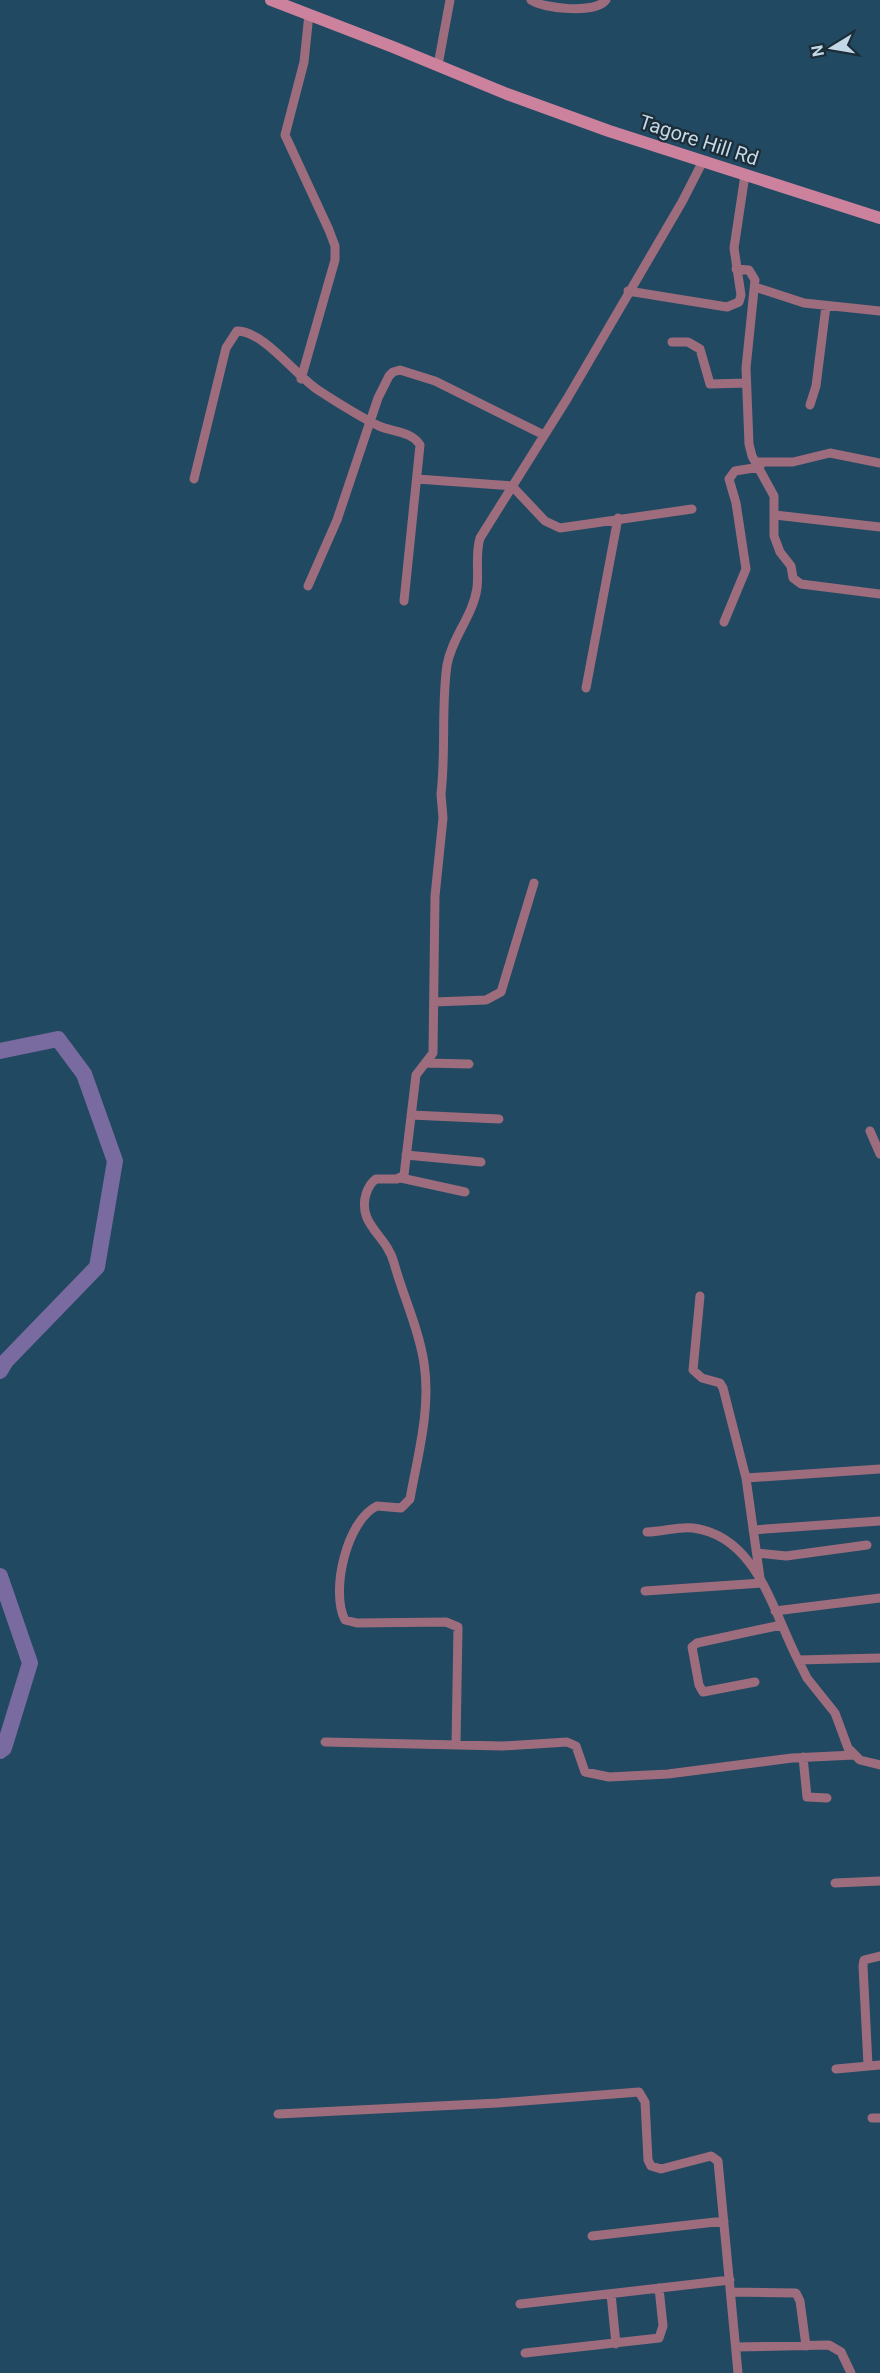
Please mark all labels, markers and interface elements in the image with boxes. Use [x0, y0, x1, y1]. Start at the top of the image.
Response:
north arrow [802, 18, 862, 78]
text: N [807, 43, 828, 58]
street label: Tagore Hill Rd [636, 109, 762, 171]

